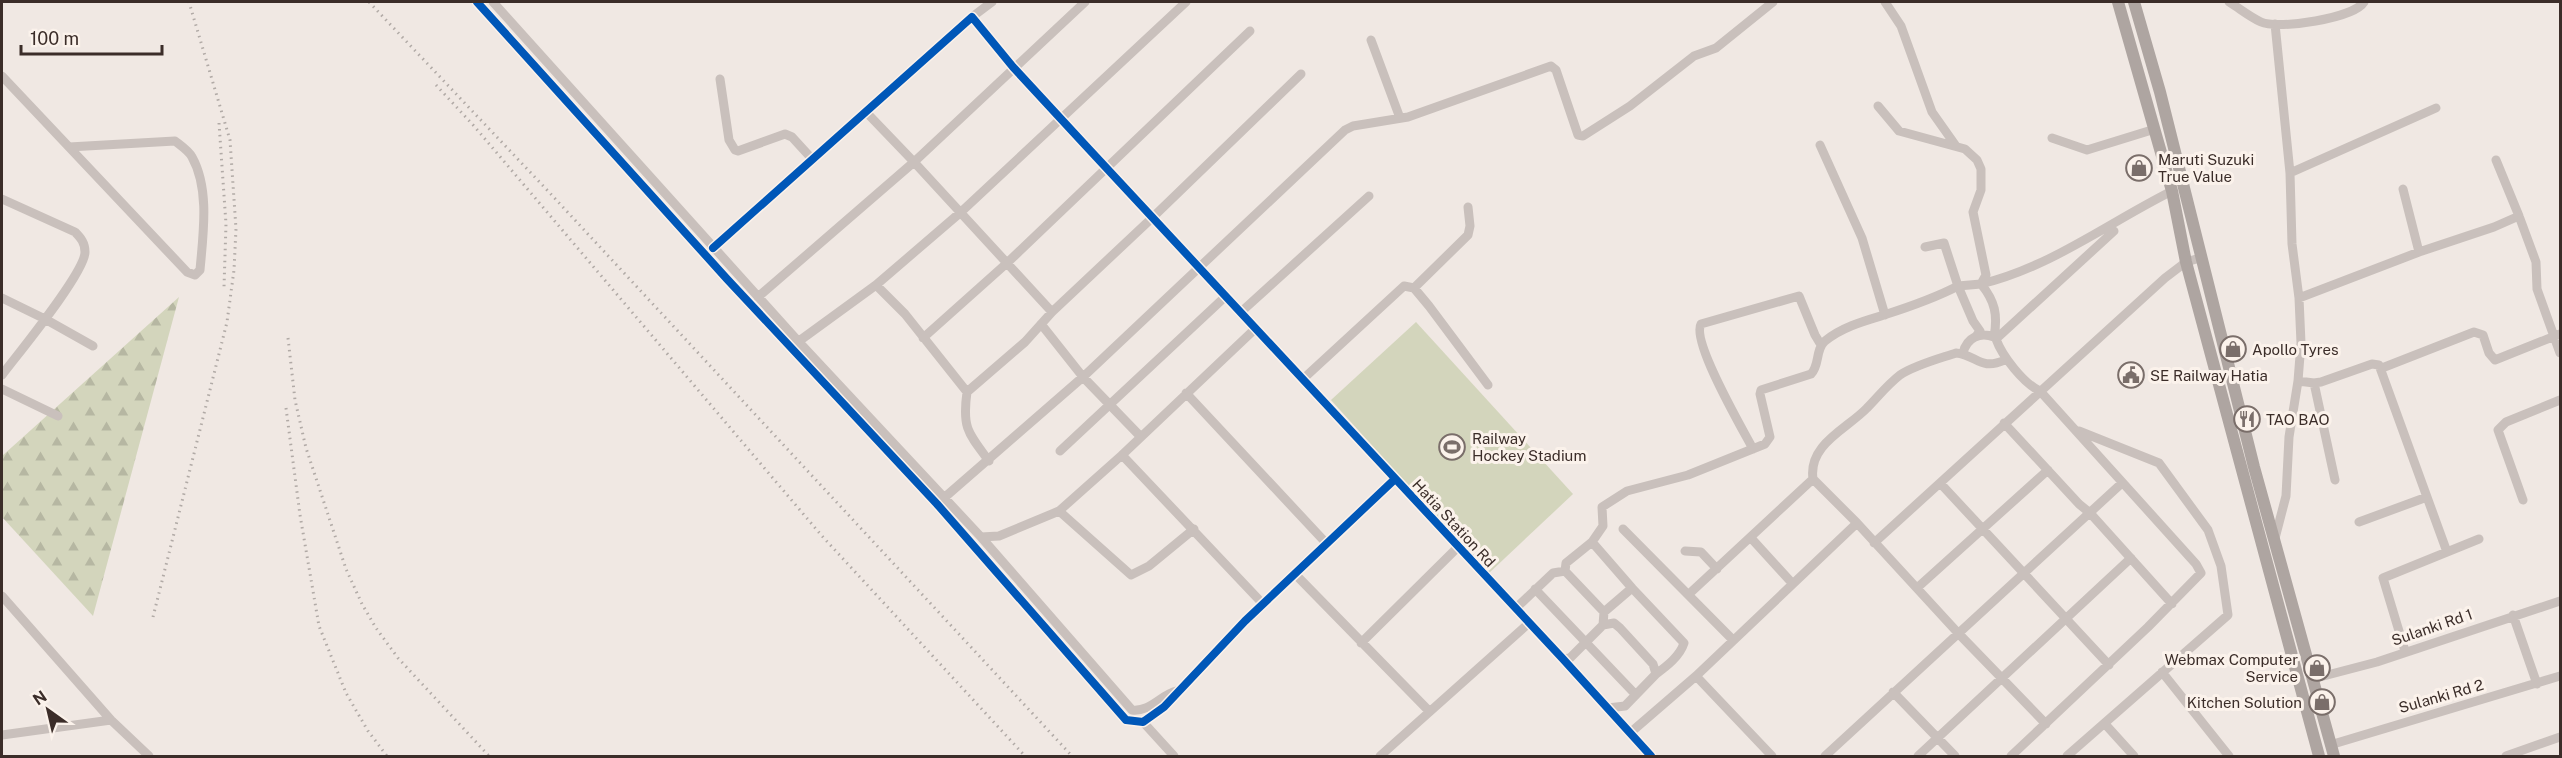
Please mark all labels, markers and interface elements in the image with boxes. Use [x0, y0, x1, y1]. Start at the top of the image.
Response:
scale bar [21, 18, 162, 56]
text: 100 m [30, 28, 79, 49]
place label: Maruti Suzuki True Value [2158, 151, 2254, 185]
shop icon: Maruti Suzuki True Value [2124, 153, 2154, 183]
shop icon: Apollo Tyres [2218, 334, 2248, 364]
place label: Apollo Tyres [2252, 341, 2339, 358]
public building icon: SE Railway Hatia [2116, 360, 2146, 390]
place label: SE Railway Hatia [2150, 367, 2268, 384]
restaurant icon: TAO BAO [2232, 404, 2262, 434]
place label: TAO BAO [2266, 411, 2329, 428]
place label: Railway Hockey Stadium [1472, 430, 1586, 464]
sports icon: Railway Hockey Stadium [1437, 432, 1467, 462]
street label: Hatia Station Rd [1409, 476, 1499, 570]
street label: Sulanki Rd 1 [2389, 605, 2475, 649]
place label: Webmax Computer Service [2164, 651, 2298, 685]
shop icon: Webmax Computer Service [2302, 653, 2332, 683]
street label: Sulanki Rd 2 [2397, 676, 2485, 716]
north arrow [18, 680, 78, 740]
text: N [29, 687, 50, 709]
shop icon: Kitchen Solution [2307, 687, 2337, 717]
place label: Kitchen Solution [2187, 694, 2302, 711]

